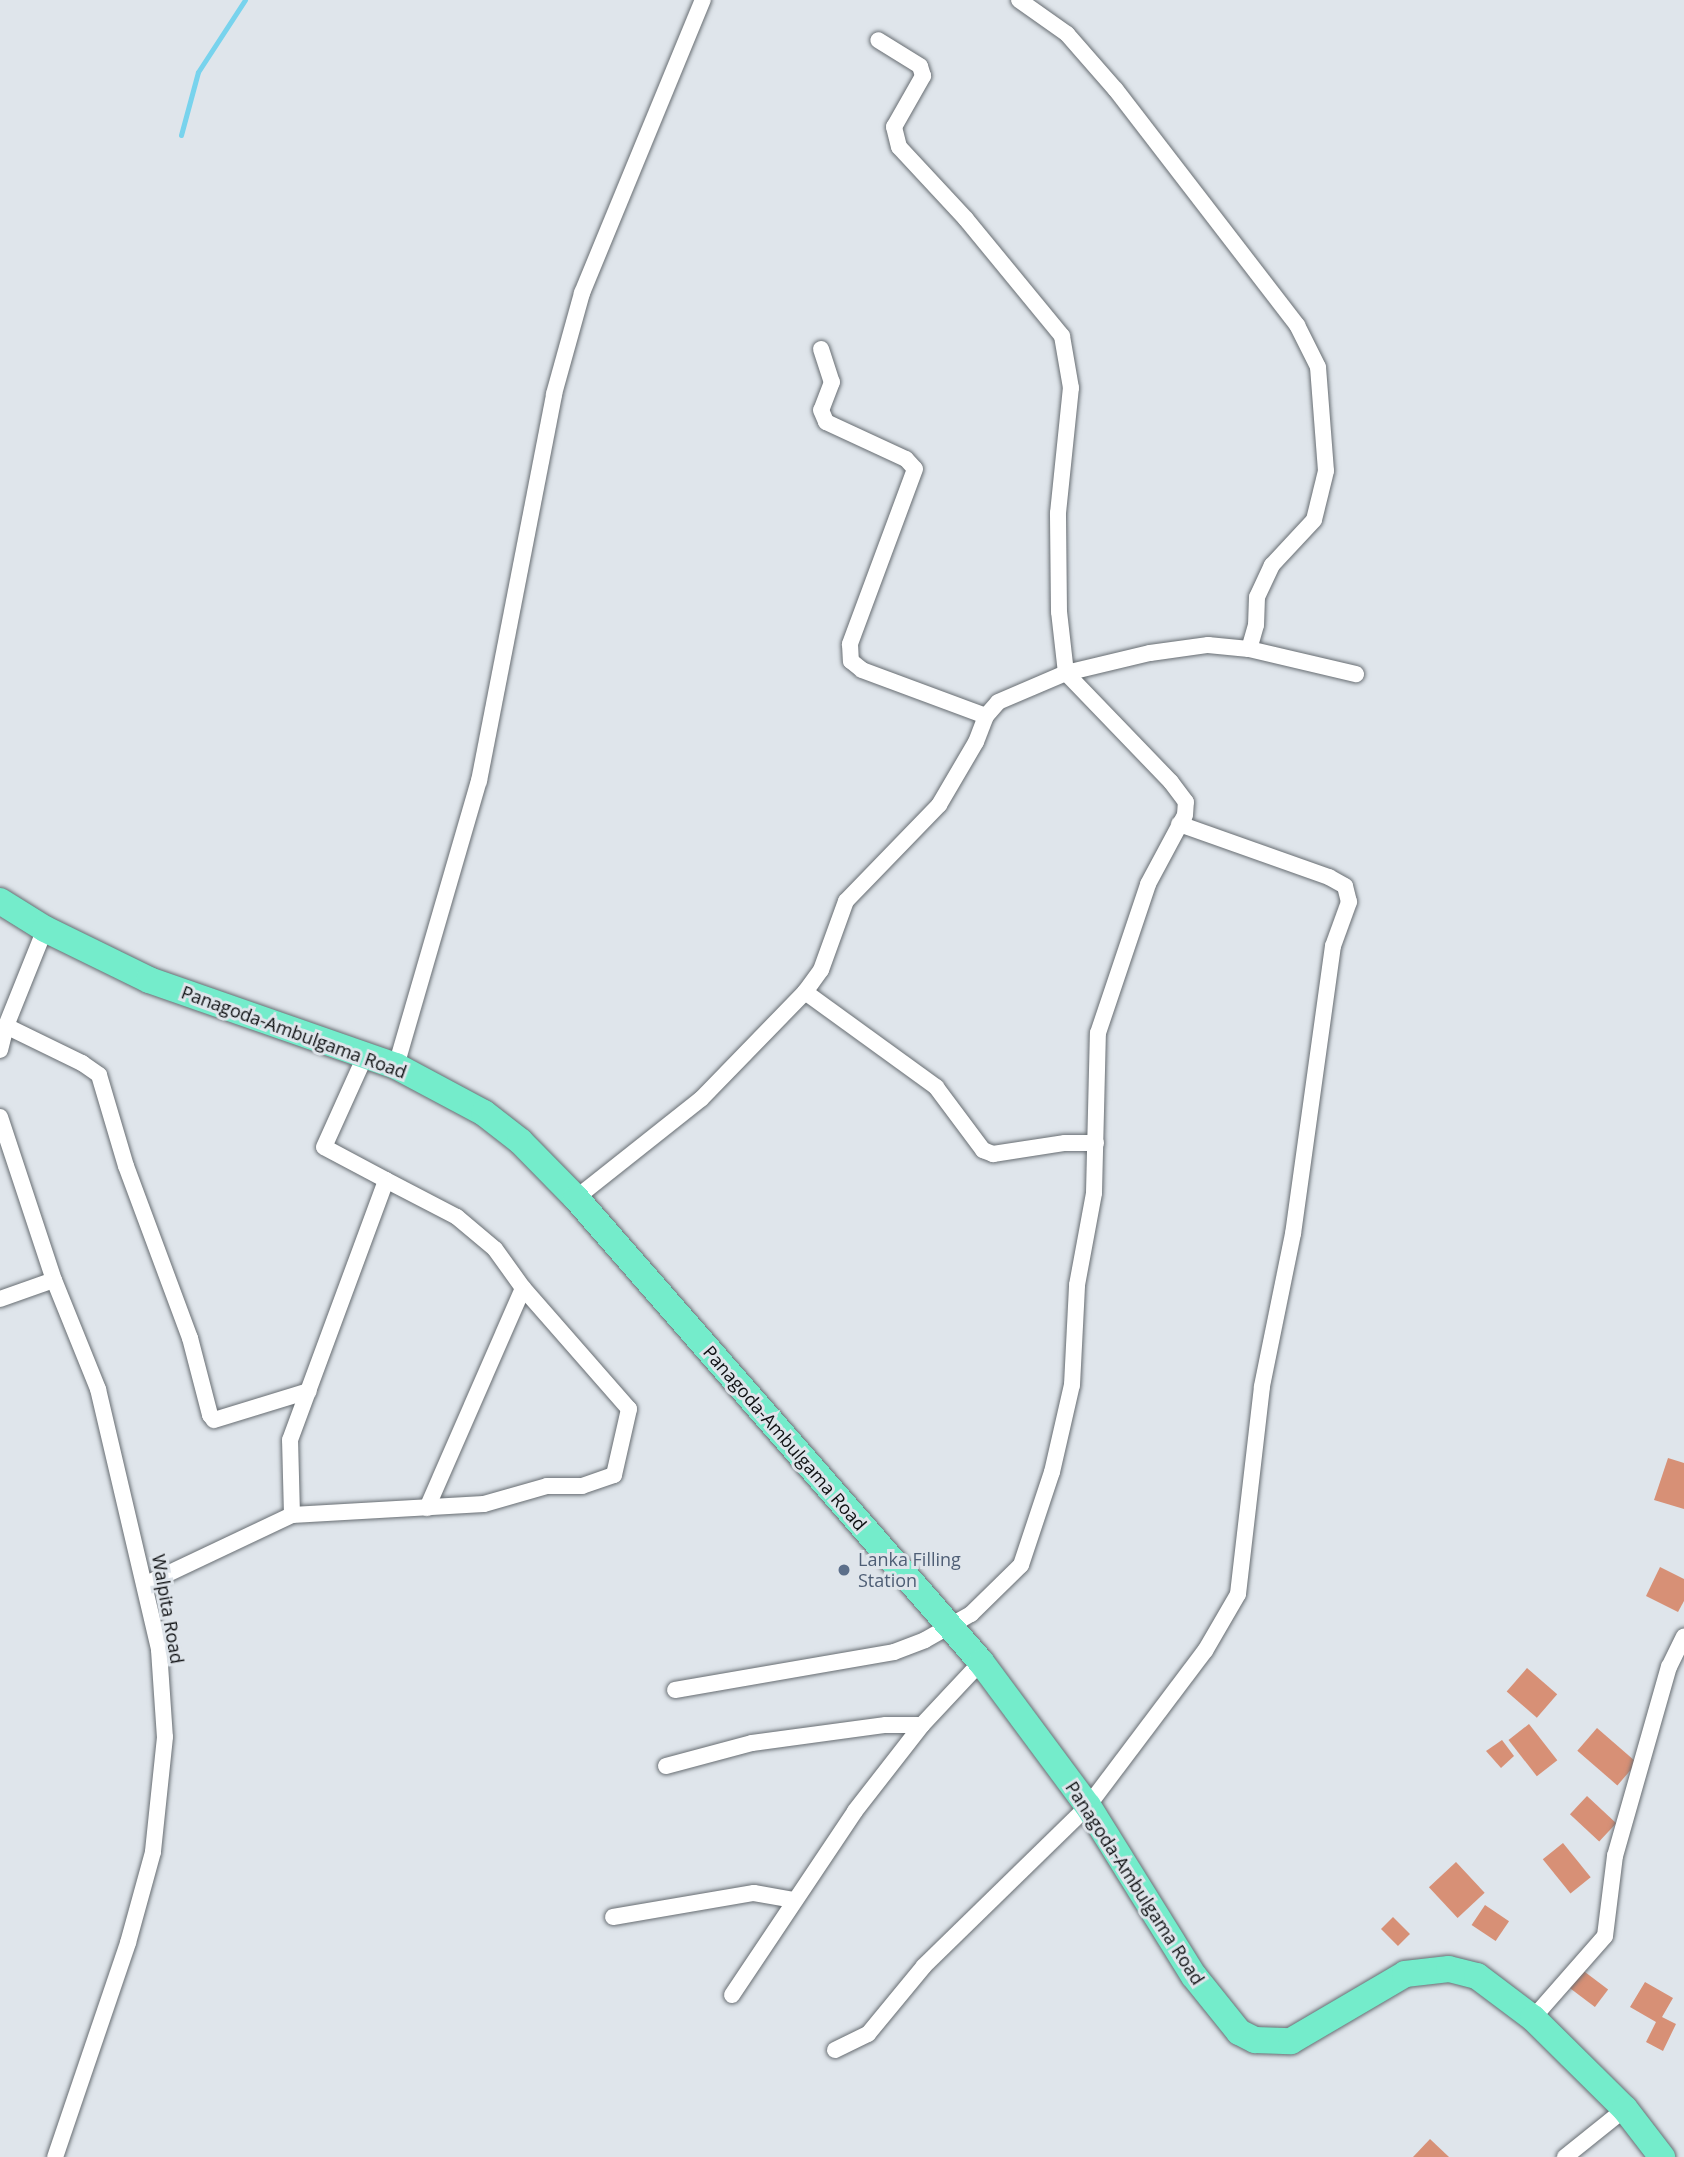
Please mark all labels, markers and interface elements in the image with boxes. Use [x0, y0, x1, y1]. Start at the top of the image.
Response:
street label: Panagoda-Ambulgama Road [178, 981, 410, 1083]
street label: Panagoda-Ambulgama Road [699, 1341, 871, 1535]
place label: Lanka Filling Station [858, 1549, 961, 1592]
street label: Walpita Road [148, 1553, 188, 1665]
marker: Lanka Filling Station [836, 1562, 852, 1578]
street label: Panagoda-Ambulgama Road [1061, 1777, 1209, 1989]

